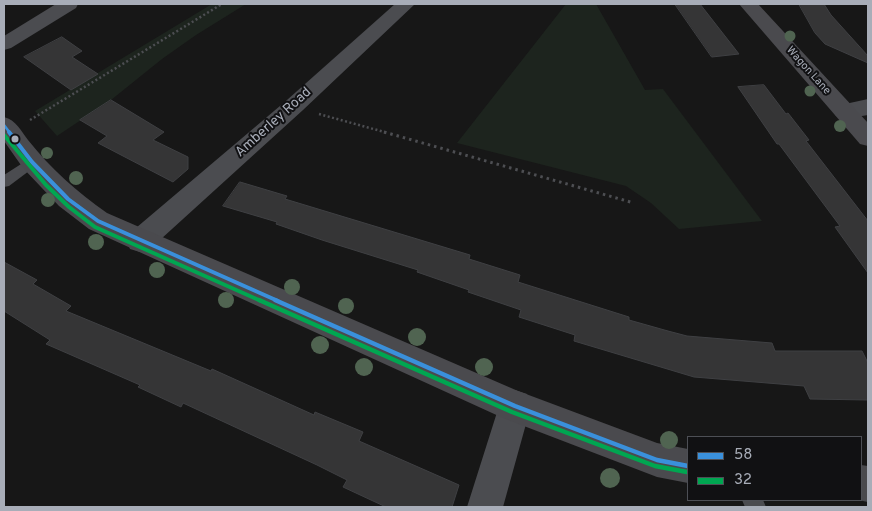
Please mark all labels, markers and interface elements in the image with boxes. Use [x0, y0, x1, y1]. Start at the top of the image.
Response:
street label: Wagon Lane [783, 44, 833, 98]
street label: Amberley Road [233, 84, 315, 162]
unlabelled marker [10, 134, 20, 144]
legend [687, 436, 862, 501]
text: 58 [734, 446, 752, 465]
text: 32 [734, 471, 752, 490]

